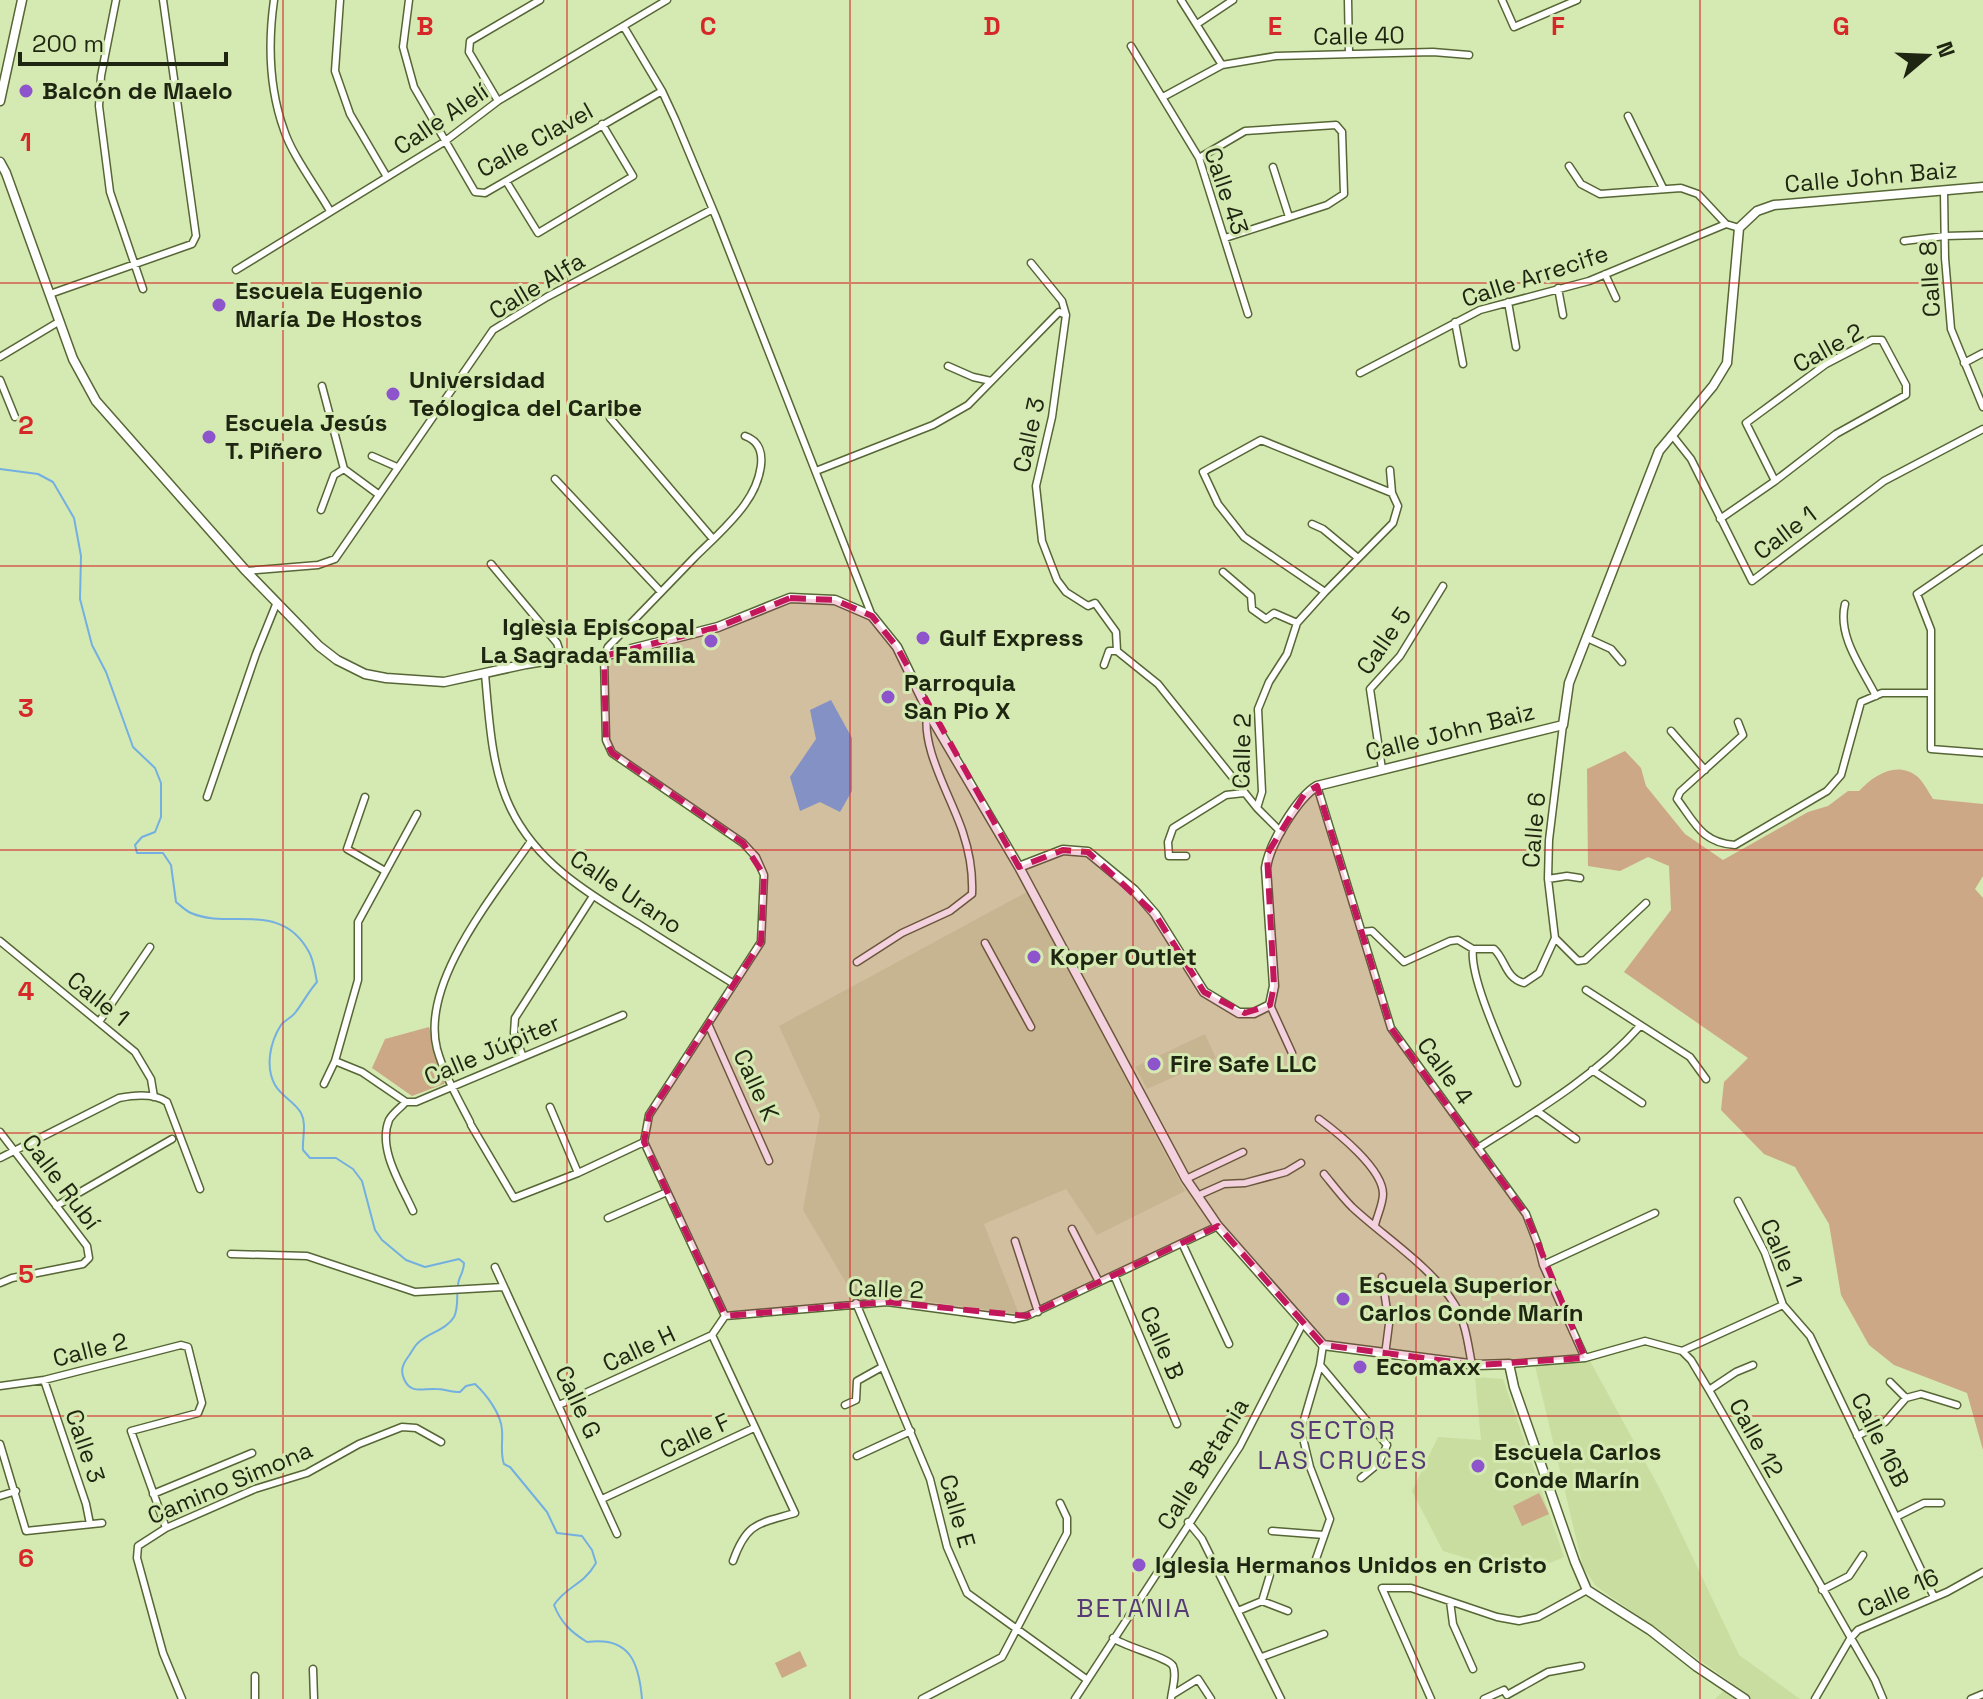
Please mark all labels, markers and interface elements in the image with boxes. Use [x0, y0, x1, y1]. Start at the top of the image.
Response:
text: B [416, 9, 434, 43]
text: C [700, 9, 716, 43]
text: D [983, 9, 1001, 43]
text: E [1268, 9, 1282, 43]
text: F [1551, 9, 1565, 43]
text: G [1832, 9, 1850, 43]
scale bar [20, 16, 226, 66]
north arrow [1887, 16, 1967, 96]
street label: Calle 40 [1313, 19, 1405, 52]
text: 200 m [32, 28, 104, 59]
text: N [1930, 38, 1962, 61]
place label: Balcón de Maelo [42, 75, 233, 106]
street label: Calle Alelí [387, 75, 494, 162]
marker: Balcón de Maelo [17, 82, 35, 100]
street label: Calle Clavel [471, 95, 598, 184]
text: 1 [20, 125, 32, 159]
street label: Calle 43 [1197, 143, 1256, 239]
street label: Calle John Baiz [1783, 154, 1959, 200]
street label: Calle Arrecife [1458, 237, 1612, 314]
street label: Calle 8 [1912, 240, 1947, 318]
street label: Calle Alfa [483, 245, 590, 326]
place label: Escuela Eugenio María De Hostos [235, 275, 423, 334]
marker: Escuela Eugenio María De Hostos [210, 296, 228, 314]
street label: Calle 2 [1787, 316, 1868, 380]
place label: Universidad Teólogica del Caribe [409, 364, 642, 423]
marker: Universidad Teólogica del Caribe [384, 385, 402, 403]
street label: Calle 3 [1005, 395, 1052, 475]
place label: Escuela Jesús T. Piñero [225, 407, 387, 466]
text: 2 [18, 408, 34, 442]
marker: Escuela Jesús T. Piñero [200, 428, 218, 446]
street label: Calle 1 [1747, 499, 1823, 566]
street label: Calle 5 [1349, 601, 1418, 681]
place label: Iglesia Episcopal La Sagrada Familia [480, 611, 695, 670]
place label: Gulf Express [939, 622, 1084, 653]
marker: Gulf Express [914, 629, 932, 647]
marker: Iglesia Episcopal La Sagrada Familia [702, 632, 720, 650]
place label: Parroquia San Pio X [904, 667, 1016, 726]
marker: Parroquia San Pio X [879, 688, 897, 706]
text: 3 [18, 691, 34, 725]
street label: Calle John Baiz [1362, 695, 1538, 768]
street label: Calle 2 [1225, 713, 1258, 789]
street label: Calle 6 [1515, 791, 1552, 869]
street label: Calle Urano [564, 843, 689, 941]
place label: Koper Outlet [1050, 941, 1197, 972]
marker: Koper Outlet [1025, 948, 1043, 966]
street label: Calle 1 [61, 964, 136, 1033]
text: 4 [18, 974, 34, 1008]
street label: Calle Júpiter [419, 1007, 565, 1092]
street label: Calle 4 [1410, 1031, 1480, 1111]
street label: Calle K [726, 1044, 787, 1126]
place label: Fire Safe LLC [1170, 1048, 1317, 1079]
marker: Fire Safe LLC [1145, 1055, 1163, 1073]
street label: Calle Rubí [15, 1127, 108, 1236]
street label: Calle 1 [1753, 1214, 1810, 1292]
text: 5 [18, 1257, 34, 1291]
place label: Escuela Superior Carlos Conde Marín [1359, 1269, 1583, 1328]
street label: Calle 2 [848, 1272, 924, 1305]
marker: Escuela Superior Carlos Conde Marín [1334, 1290, 1352, 1308]
street label: Calle B [1133, 1301, 1192, 1384]
street label: Calle H [597, 1318, 680, 1379]
street label: Calle 2 [49, 1325, 130, 1374]
place label: Ecomaxx [1376, 1351, 1481, 1382]
marker: Ecomaxx [1351, 1358, 1369, 1376]
street label: Calle G [548, 1360, 609, 1443]
street label: Calle 16B [1844, 1387, 1917, 1492]
street label: Calle Betania [1150, 1392, 1256, 1536]
street label: Calle 12 [1722, 1393, 1791, 1483]
street label: Calle 3 [58, 1405, 112, 1487]
street label: Calle F [655, 1406, 735, 1465]
district label: SECTOR LAS CRUCES [1258, 1413, 1428, 1477]
street label: Camino Simona [143, 1434, 317, 1531]
place label: Escuela Carlos Conde Marín [1494, 1436, 1661, 1495]
marker: Escuela Carlos Conde Marín [1469, 1457, 1487, 1475]
street label: Calle E [932, 1471, 983, 1551]
text: 6 [18, 1541, 34, 1575]
place label: Iglesia Hermanos Unidos en Cristo [1155, 1549, 1547, 1580]
marker: Iglesia Hermanos Unidos en Cristo [1130, 1556, 1148, 1574]
street label: Calle 16 [1852, 1561, 1943, 1624]
district label: BETANIA [1076, 1591, 1192, 1625]

